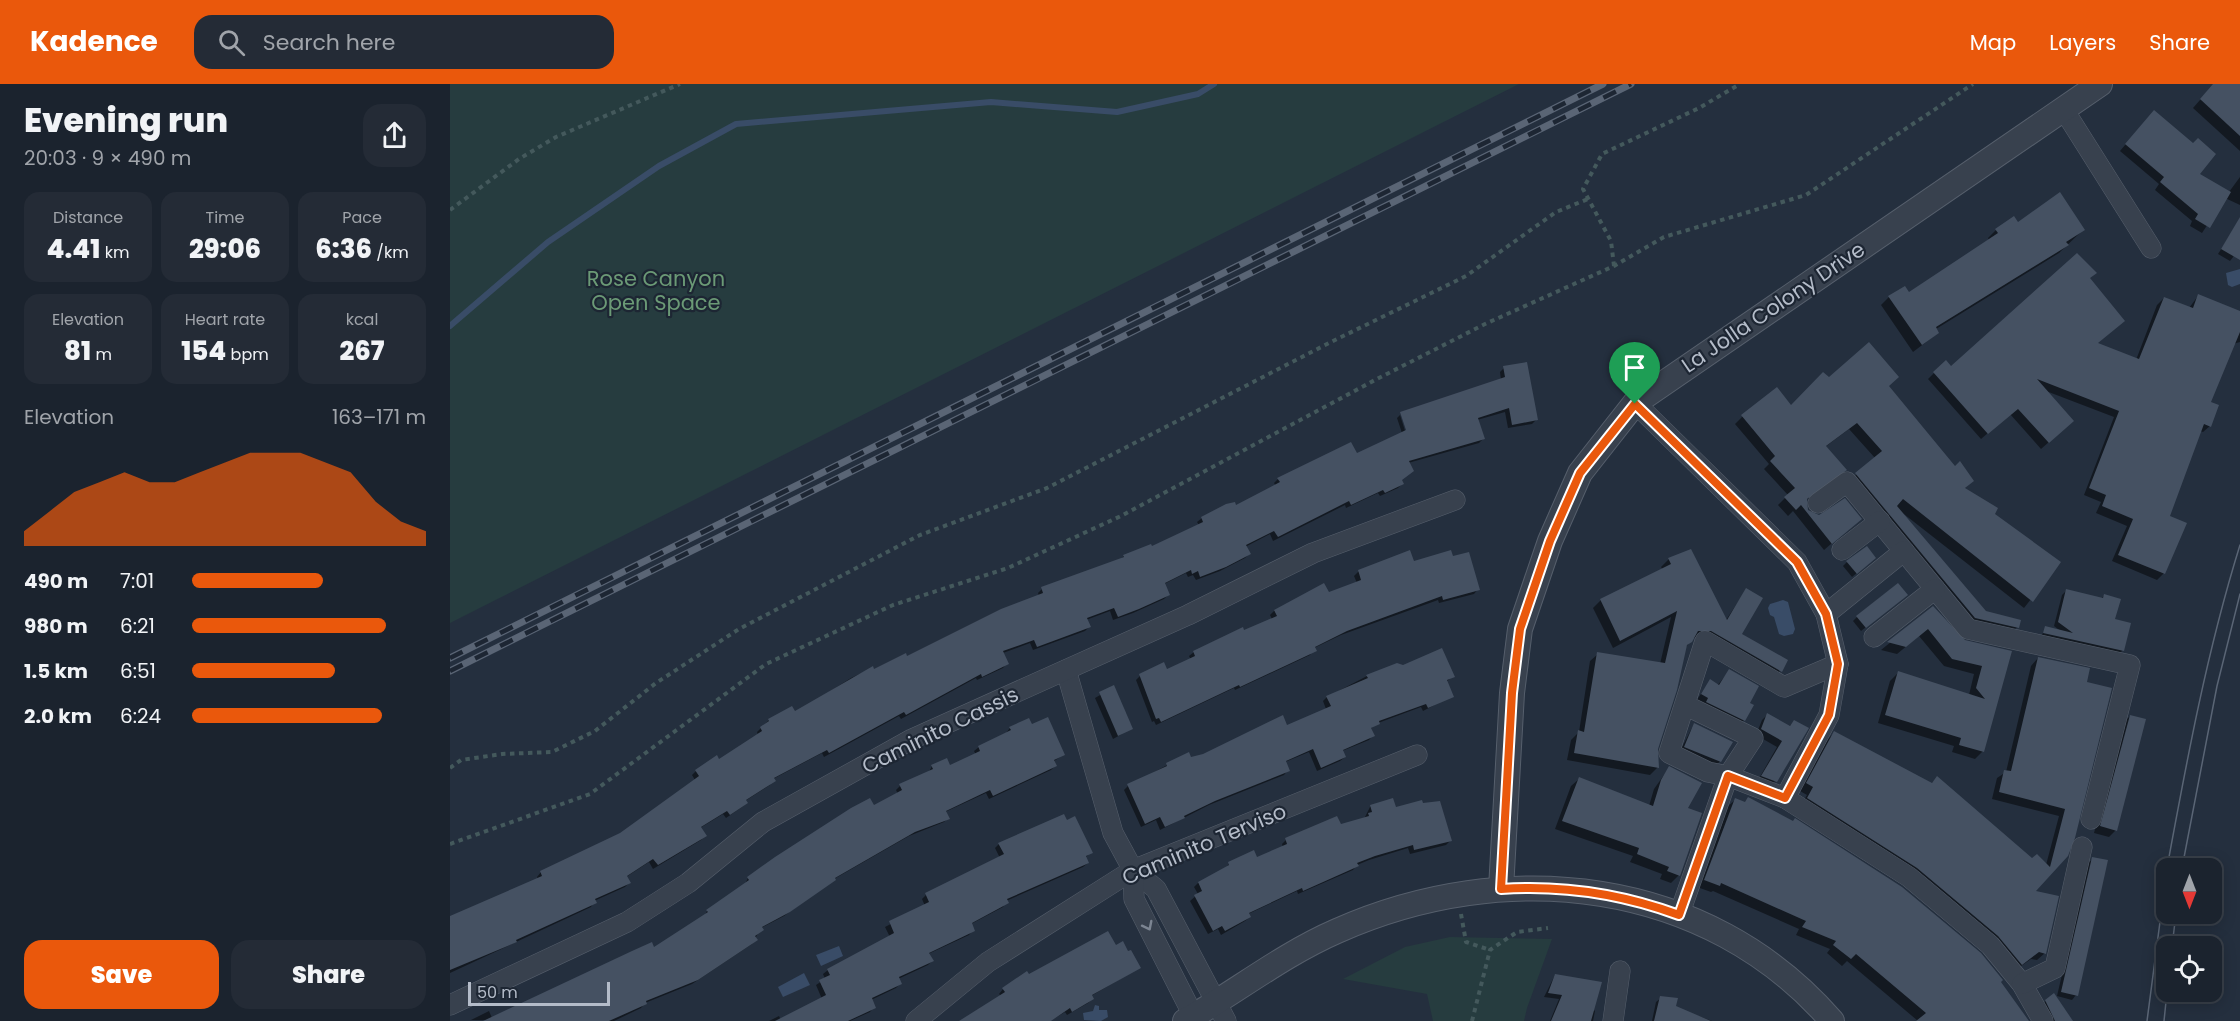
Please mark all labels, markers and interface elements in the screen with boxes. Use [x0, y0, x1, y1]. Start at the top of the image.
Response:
search box [194, 15, 614, 69]
text: Kadence [30, 22, 158, 61]
icon: search [215, 26, 248, 59]
text: Search here [263, 27, 395, 58]
text: Map [1970, 28, 2016, 57]
text: Layers [2049, 28, 2116, 57]
text: Share [2149, 28, 2210, 57]
text: Evening run [24, 97, 228, 144]
button: share [363, 104, 426, 167]
text: 20:03 · 9 × 490 m [24, 144, 191, 172]
text: Distance [53, 206, 123, 229]
text: Time [206, 206, 245, 229]
text: Pace [342, 206, 382, 229]
text: 4.41 [47, 231, 100, 267]
text: 29:06 [189, 231, 261, 267]
text: 6:36 [315, 231, 372, 267]
street label: La Jolla Colony Drive [1676, 235, 1870, 379]
text: km [100, 241, 129, 264]
text: /km [372, 241, 409, 264]
park label: Rose Canyon Open Space [587, 264, 725, 317]
text: Elevation [52, 308, 124, 331]
text: Heart rate [185, 308, 265, 331]
text: kcal [346, 308, 378, 331]
text: 81 [64, 333, 91, 369]
text: 154 [181, 333, 226, 369]
text: 267 [340, 333, 384, 369]
pin [1609, 342, 1660, 404]
text: m [91, 343, 112, 366]
text: bpm [226, 343, 269, 366]
icon: arrive [1618, 351, 1651, 384]
text: Elevation [24, 403, 114, 431]
text: 163–171 m [332, 403, 426, 431]
text: 490 m [24, 567, 88, 595]
text: 7:01 [120, 567, 154, 595]
text: 980 m [24, 612, 88, 640]
text: 6:21 [120, 612, 155, 640]
text: 1.5 km [24, 657, 88, 685]
text: 6:51 [120, 657, 156, 685]
street label: Caminito Cassis [857, 679, 1023, 781]
text: 2.0 km [24, 702, 92, 730]
text: 6:24 [120, 702, 161, 730]
street label: Caminito Terviso [1117, 796, 1291, 892]
north arrow [2156, 858, 2222, 924]
map controls [2156, 858, 2222, 1002]
one-way arrow [1140, 919, 1152, 930]
button: locate [2156, 936, 2222, 1002]
button: Save [24, 940, 219, 1009]
button: Share [231, 940, 426, 1009]
scale bar [468, 979, 610, 1006]
text: 50 m [477, 981, 518, 1004]

